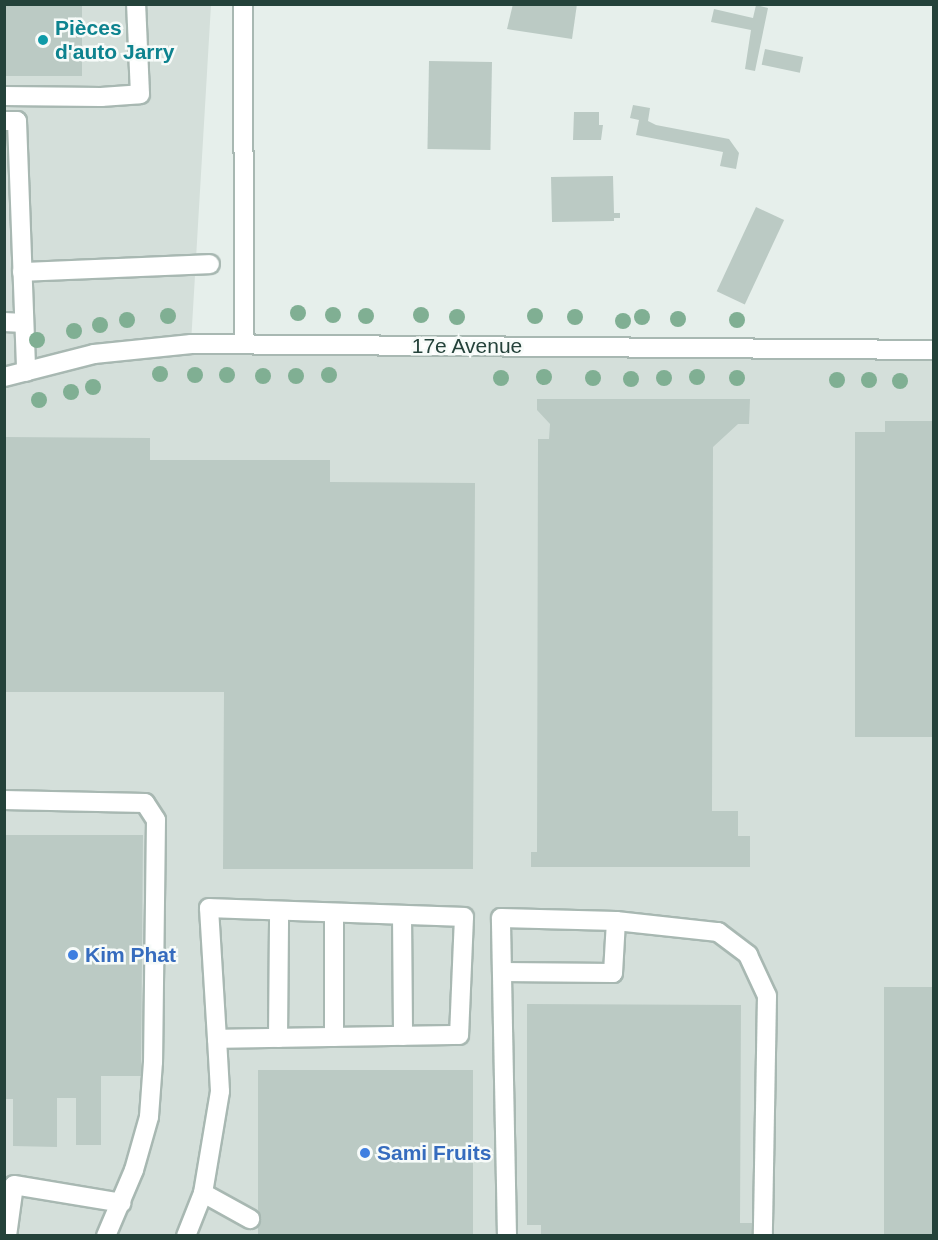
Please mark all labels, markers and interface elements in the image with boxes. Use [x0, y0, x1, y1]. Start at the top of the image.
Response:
place label: Pièces d'auto Jarry [55, 15, 174, 65]
marker: Pièces d'auto Jarry [36, 33, 50, 47]
street label: 17e Avenue [411, 333, 523, 359]
place label: Kim Phat [85, 942, 176, 968]
marker: Kim Phat [66, 948, 80, 962]
place label: Sami Fruits [377, 1140, 491, 1166]
marker: Sami Fruits [358, 1146, 372, 1160]

